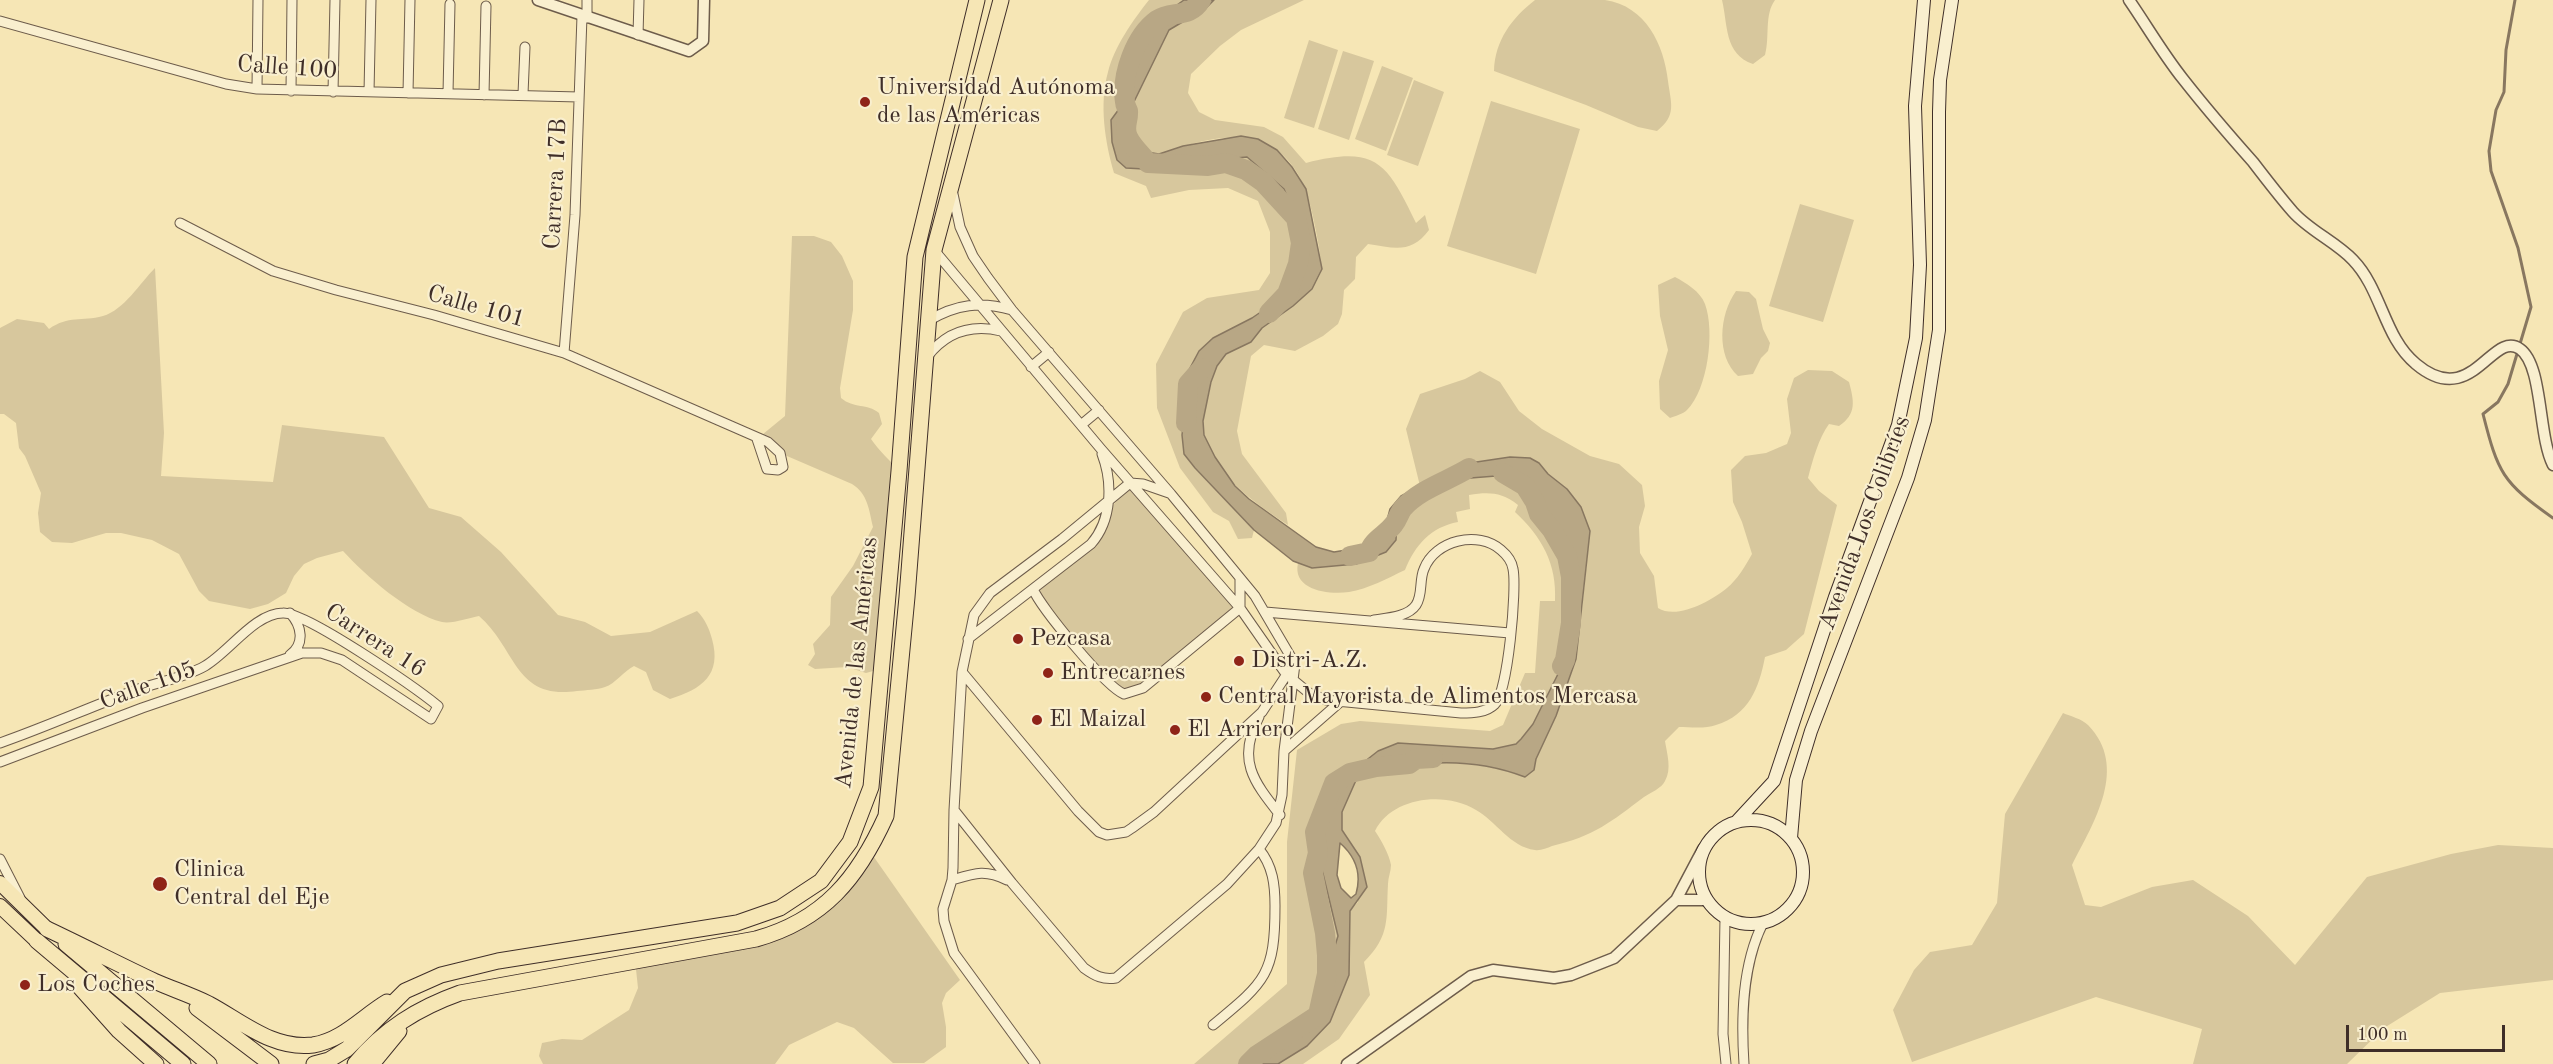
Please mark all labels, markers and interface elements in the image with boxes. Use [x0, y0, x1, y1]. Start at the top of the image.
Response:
street label: Calle 100 [236, 50, 338, 86]
place label: Universidad Autónoma de las Américas [877, 74, 1115, 130]
marker: Universidad Autónoma de las Américas [858, 95, 872, 109]
street label: Carrera 17B [538, 118, 574, 250]
street label: Calle 101 [424, 279, 528, 335]
street label: Avenida Los Colibríes [1813, 412, 1917, 634]
street label: Avenida de las Américas [829, 536, 885, 790]
street label: Carrera 16 [319, 598, 431, 684]
place label: Pezcasa [1030, 625, 1111, 653]
marker: Pezcasa [1011, 632, 1025, 646]
place label: Distri-A.Z. [1251, 647, 1368, 675]
marker: Distri-A.Z. [1232, 654, 1246, 668]
street label: Calle 105 [96, 655, 200, 717]
place label: Entrecarnes [1060, 659, 1185, 687]
marker: Entrecarnes [1041, 666, 1055, 680]
place label: Central Mayorista de Alimentos Mercasa [1218, 683, 1638, 711]
marker: Central Mayorista de Alimentos Mercasa [1199, 690, 1213, 704]
place label: El Maizal [1049, 706, 1146, 734]
marker: El Maizal [1030, 713, 1044, 727]
place label: El Arriero [1187, 716, 1294, 744]
marker: El Arriero [1168, 723, 1182, 737]
place label: Clinica Central del Eje [174, 856, 329, 912]
marker: Clinica Central del Eje [151, 875, 169, 893]
place label: Los Coches [37, 971, 155, 999]
marker: Los Coches [18, 978, 32, 992]
scale bar [2349, 1013, 2508, 1051]
text: 100 m [2357, 1026, 2408, 1044]

